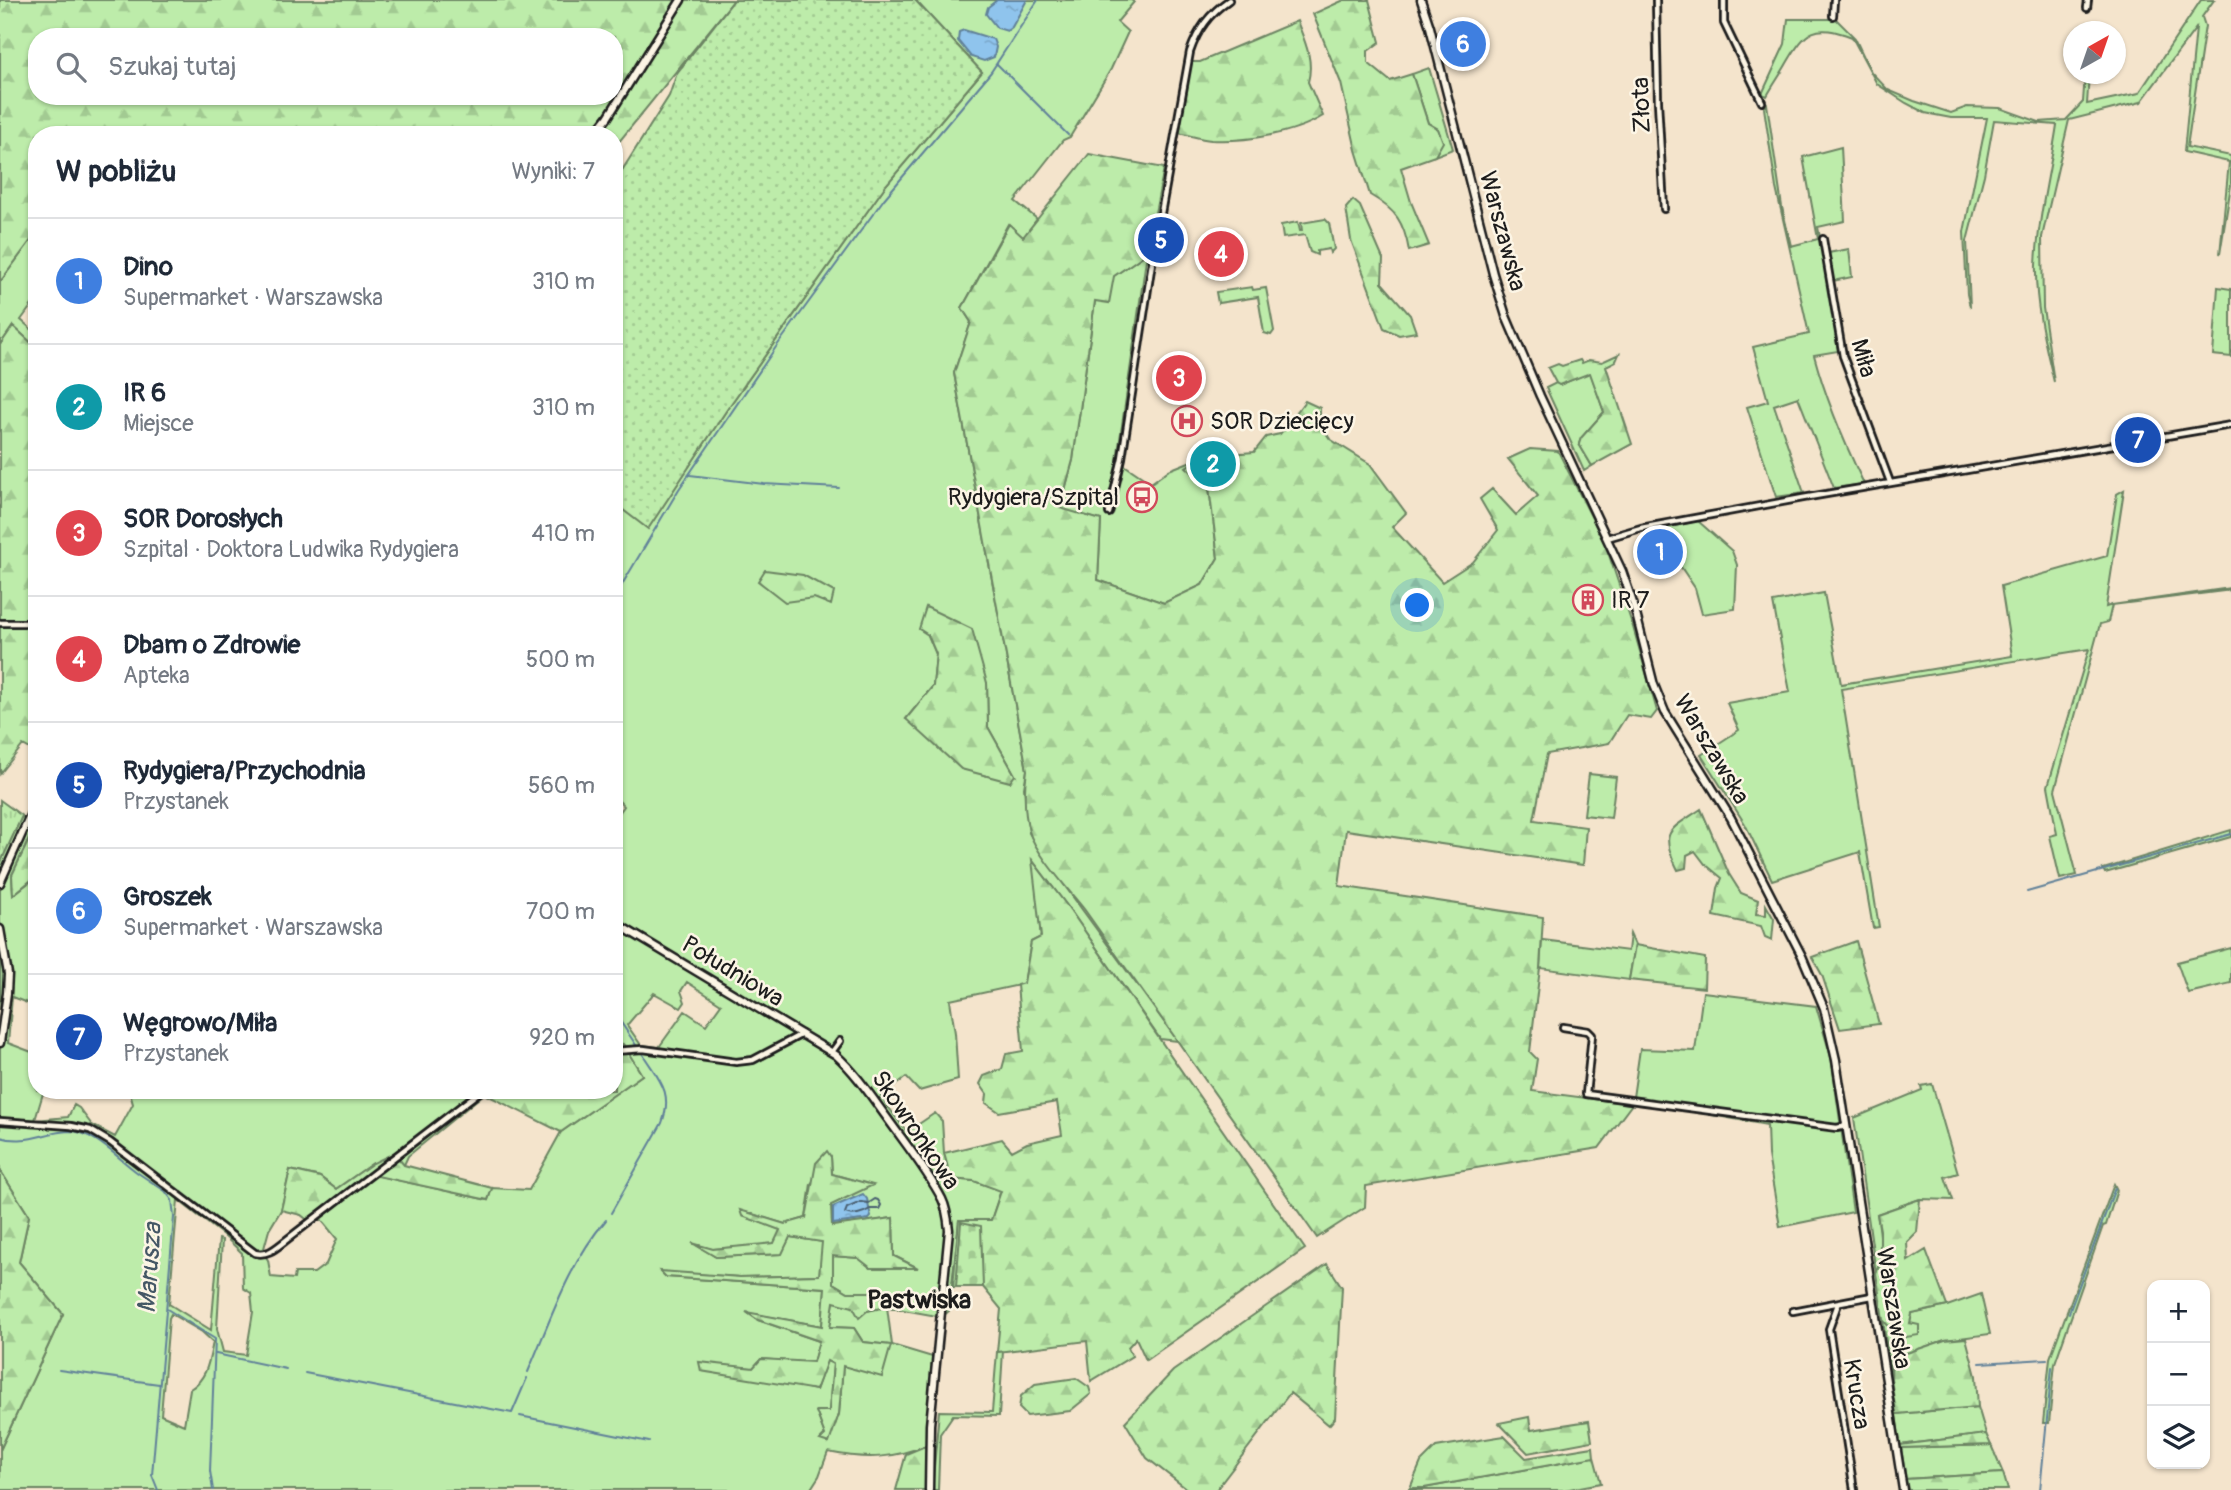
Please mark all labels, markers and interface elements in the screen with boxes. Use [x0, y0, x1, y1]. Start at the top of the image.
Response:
pin: 6 [1440, 18, 1486, 70]
north arrow [2063, 21, 2126, 84]
search box [28, 28, 623, 105]
icon: search [52, 48, 90, 86]
text: Szukaj tutaj [108, 51, 236, 83]
street label: Złota [1626, 76, 1657, 133]
text: W pobliżu [56, 153, 176, 190]
text: Wyniki: 7 [511, 157, 595, 186]
street label: Warszawska [1473, 168, 1532, 294]
pin: 5 [1138, 214, 1184, 266]
pin: 4 [1198, 228, 1244, 280]
text: Dino [123, 251, 173, 283]
text: 1 [75, 267, 84, 296]
text: 310 m [532, 267, 595, 296]
text: Supermarket · Warszawska [123, 283, 383, 312]
street label: Miła [1844, 336, 1883, 381]
pin: 3 [1156, 352, 1202, 404]
text: IR 6 [123, 377, 166, 409]
text: 2 [73, 393, 85, 422]
text: 310 m [532, 393, 595, 422]
hospital icon: SOR Dziecięcy [1170, 404, 1204, 438]
place label: SOR Dziecięcy [1210, 407, 1354, 436]
text: Miejsce [123, 409, 194, 438]
pin: 7 [2115, 414, 2161, 466]
pin: 2 [1190, 438, 1236, 490]
bus stop icon: Rydygiera/Szpital [1125, 480, 1159, 514]
place label: Rydygiera/Szpital [948, 483, 1119, 512]
text: SOR Dorosłych [123, 503, 283, 535]
text: 3 [73, 519, 85, 548]
text: 410 m [532, 519, 595, 548]
pin: 1 [1637, 526, 1683, 578]
text: Szpital · Doktora Ludwika Rydygiera [123, 535, 459, 564]
building icon: IR 7 [1571, 583, 1605, 617]
place label: IR 7 [1611, 586, 1650, 615]
your location [1400, 588, 1434, 622]
text: Dbam o Zdrowie [123, 629, 300, 661]
text: 4 [72, 645, 86, 674]
text: 500 m [526, 645, 595, 674]
text: Apteka [123, 661, 190, 690]
street label: Warszawska [1668, 689, 1756, 809]
text: Rydygiera/Przychodnia [123, 755, 366, 787]
text: 5 [73, 771, 85, 800]
text: 560 m [528, 771, 595, 800]
text: Przystanek [123, 787, 229, 816]
text: Groszek [123, 881, 212, 913]
text: 6 [72, 897, 86, 926]
text: 700 m [526, 897, 595, 926]
text: Supermarket · Warszawska [123, 913, 383, 942]
street label: Południowa [677, 930, 789, 1013]
text: Węgrowo/Miła [123, 1007, 277, 1039]
text: 7 [73, 1023, 85, 1052]
text: 920 m [529, 1023, 595, 1052]
text: Przystanek [123, 1039, 229, 1068]
street label: Skowronkowa [865, 1065, 966, 1195]
water label: Marusza [131, 1220, 169, 1314]
street label: Warszawska [1870, 1245, 1917, 1371]
map controls [2147, 1280, 2210, 1469]
button: + [2147, 1280, 2210, 1343]
district label: Pastwiska [867, 1284, 971, 1316]
button: − [2147, 1343, 2210, 1406]
street label: Krucza [1837, 1357, 1876, 1431]
button: layers [2147, 1406, 2210, 1469]

